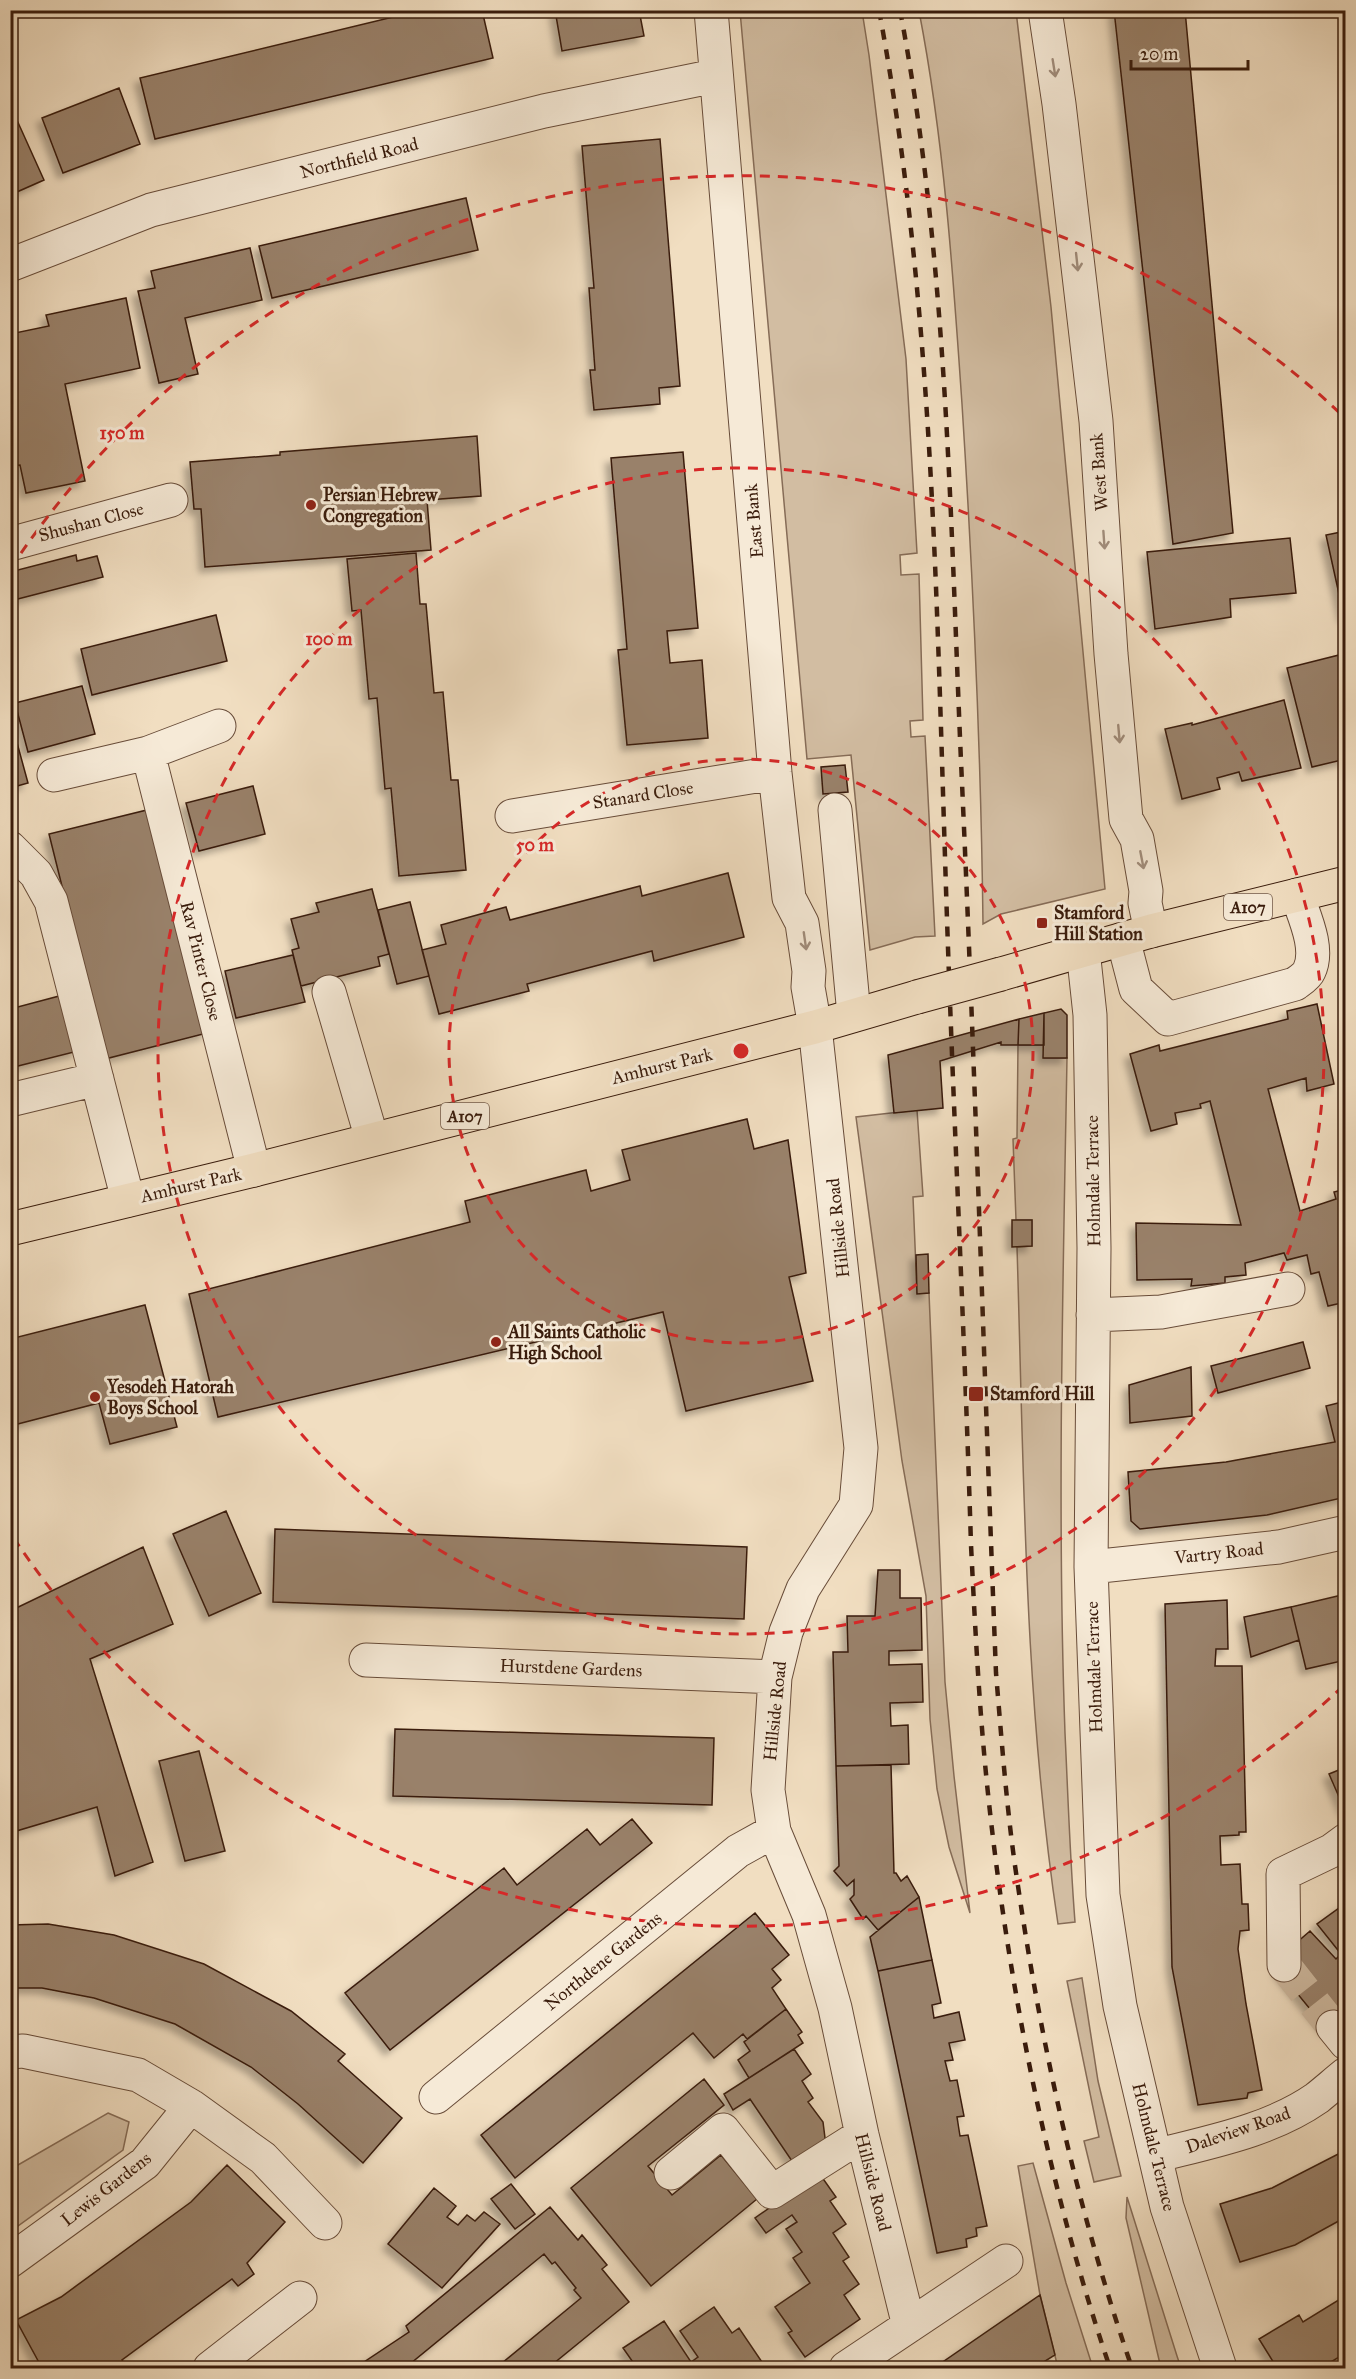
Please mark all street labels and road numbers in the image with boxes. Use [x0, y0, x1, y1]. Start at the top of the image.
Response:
street label: Northfield Road [298, 133, 420, 183]
street label: West Bank [1085, 432, 1113, 512]
street label: East Bank [740, 482, 768, 559]
street label: Shushan Close [36, 497, 146, 547]
street label: Stanard Close [591, 776, 695, 814]
road number: A107 [1224, 894, 1272, 920]
street label: Rav Pinter Close [176, 899, 226, 1023]
street label: Amhurst Park [608, 1043, 715, 1089]
road number: A107 [441, 1103, 489, 1129]
street label: Holmdale Terrace [1081, 1115, 1105, 1247]
street label: Amhurst Park [137, 1163, 244, 1208]
street label: Hillside Road [822, 1177, 854, 1279]
street label: Vartry Road [1172, 1537, 1265, 1569]
street label: Holmdale Terrace [1081, 1601, 1107, 1733]
street label: Hurstdene Gardens [499, 1655, 643, 1681]
street label: Hillside Road [759, 1660, 791, 1762]
street label: Northdene Gardens [540, 1907, 666, 2015]
street label: Holmdale Terrace [1127, 2080, 1181, 2214]
street label: Daleview Road [1183, 2102, 1293, 2158]
street label: Hillside Road [850, 2131, 896, 2233]
street label: Lewis Gardens [57, 2147, 155, 2231]

